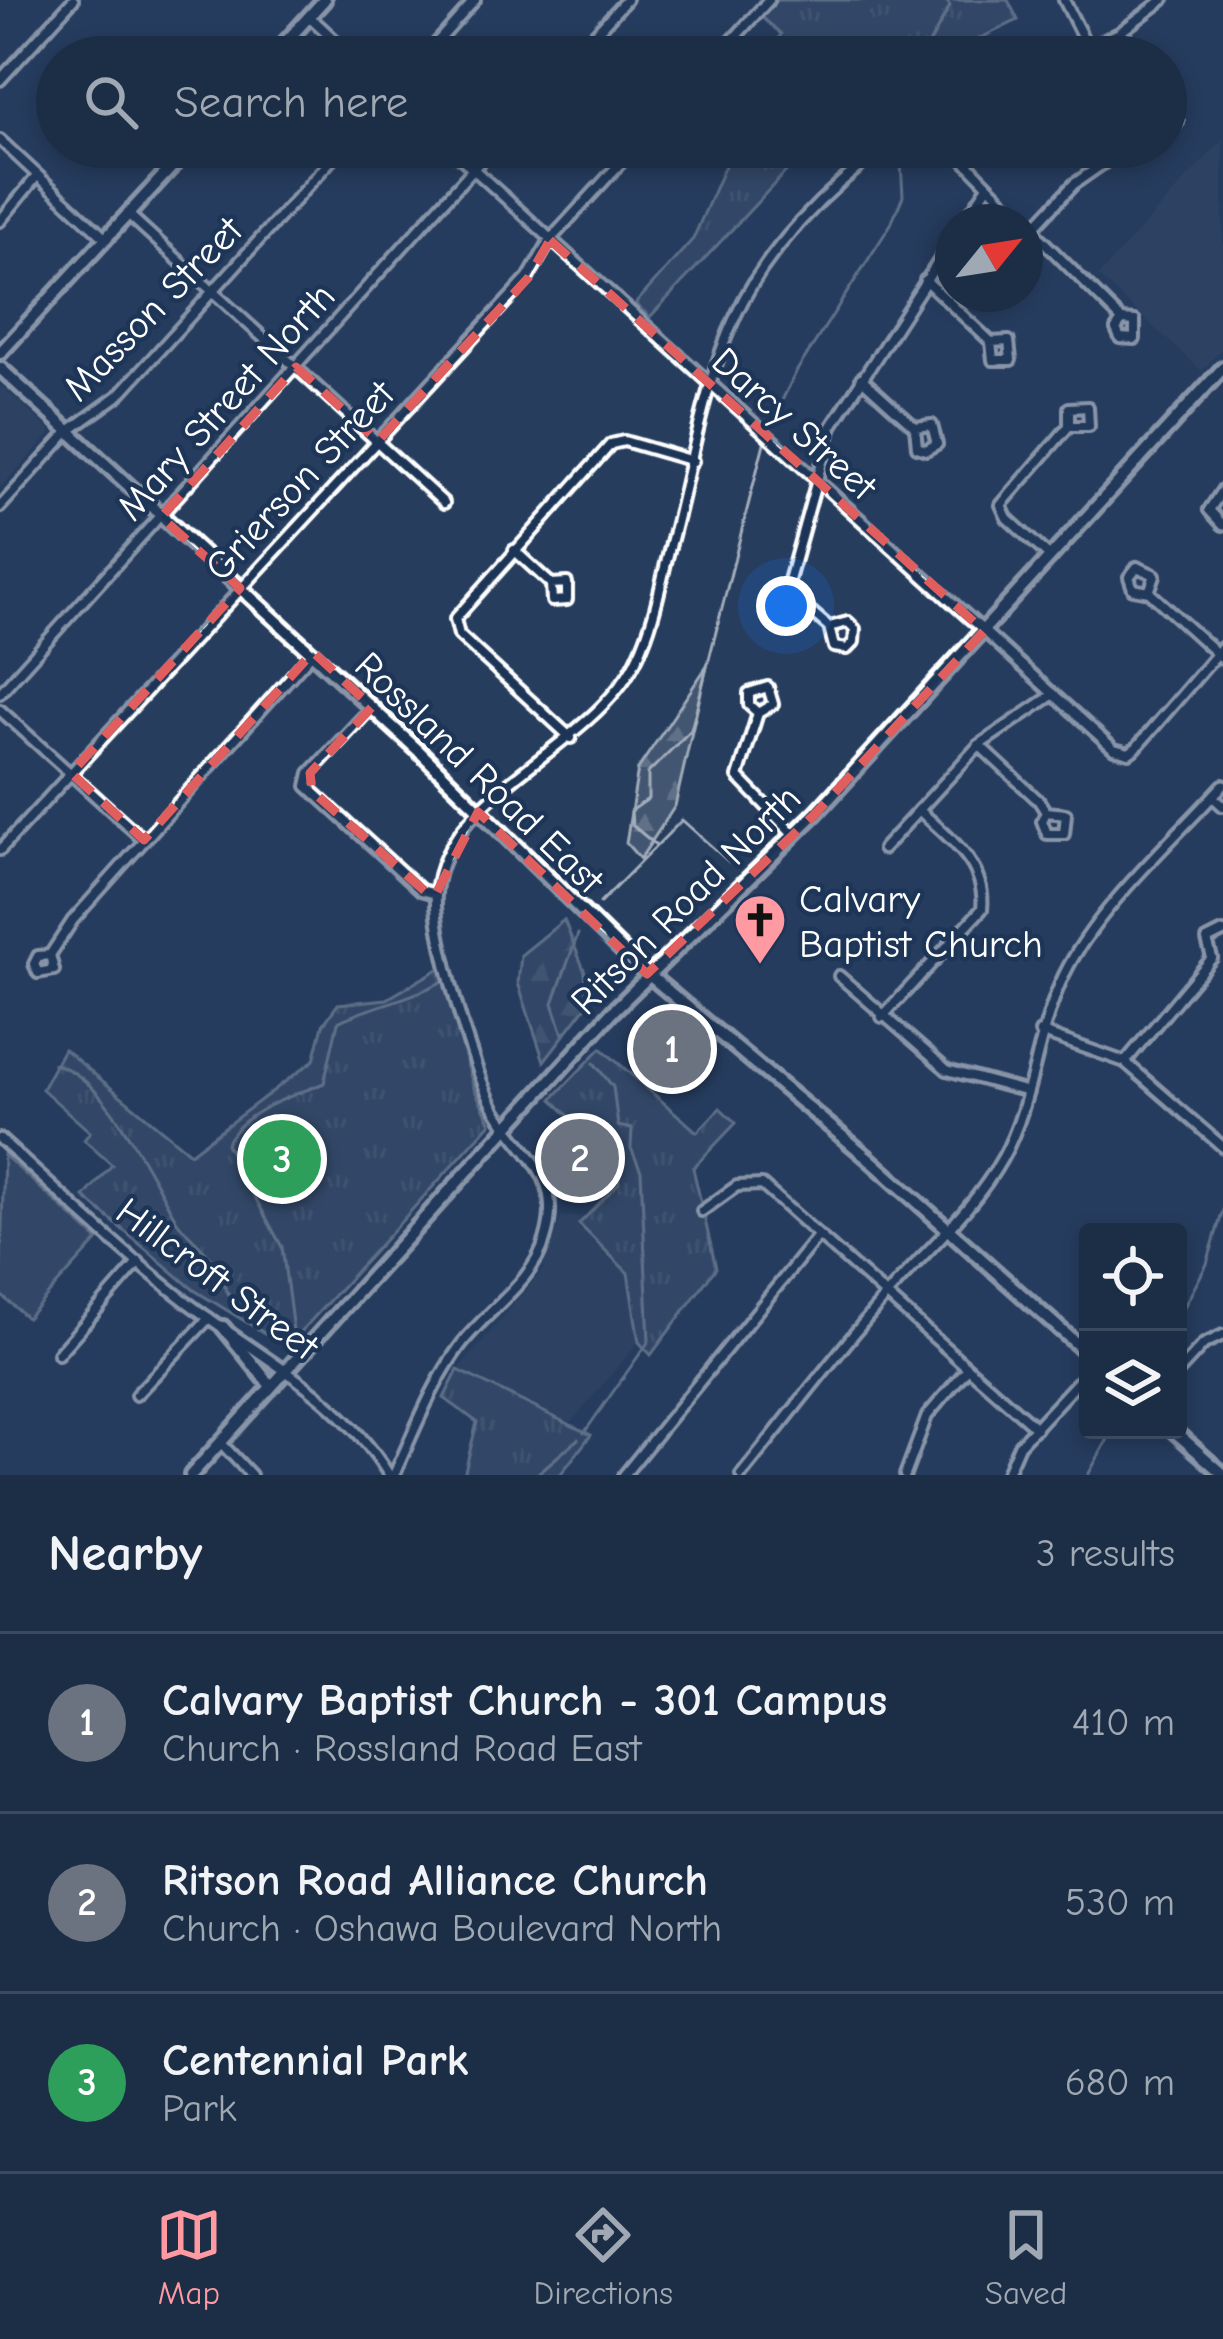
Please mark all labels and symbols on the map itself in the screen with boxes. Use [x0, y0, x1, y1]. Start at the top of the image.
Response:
north arrow [935, 204, 1043, 312]
street label: Masson Street [54, 206, 253, 410]
street label: Mary Street North [108, 274, 344, 530]
street label: Darcy Street [702, 339, 887, 511]
street label: Grierson Street [196, 371, 405, 590]
your location [756, 576, 816, 636]
street label: Rossland Road East [345, 643, 614, 904]
street label: Ritson Road North [562, 776, 810, 1024]
place label: Calvary Baptist Church [799, 877, 1043, 967]
church icon: Calvary Baptist Church [732, 892, 788, 966]
pin: 1 [633, 1004, 711, 1094]
pin: 2 [541, 1113, 619, 1203]
pin: 3 [243, 1114, 321, 1204]
street label: Hillcroft Street [107, 1189, 328, 1371]

